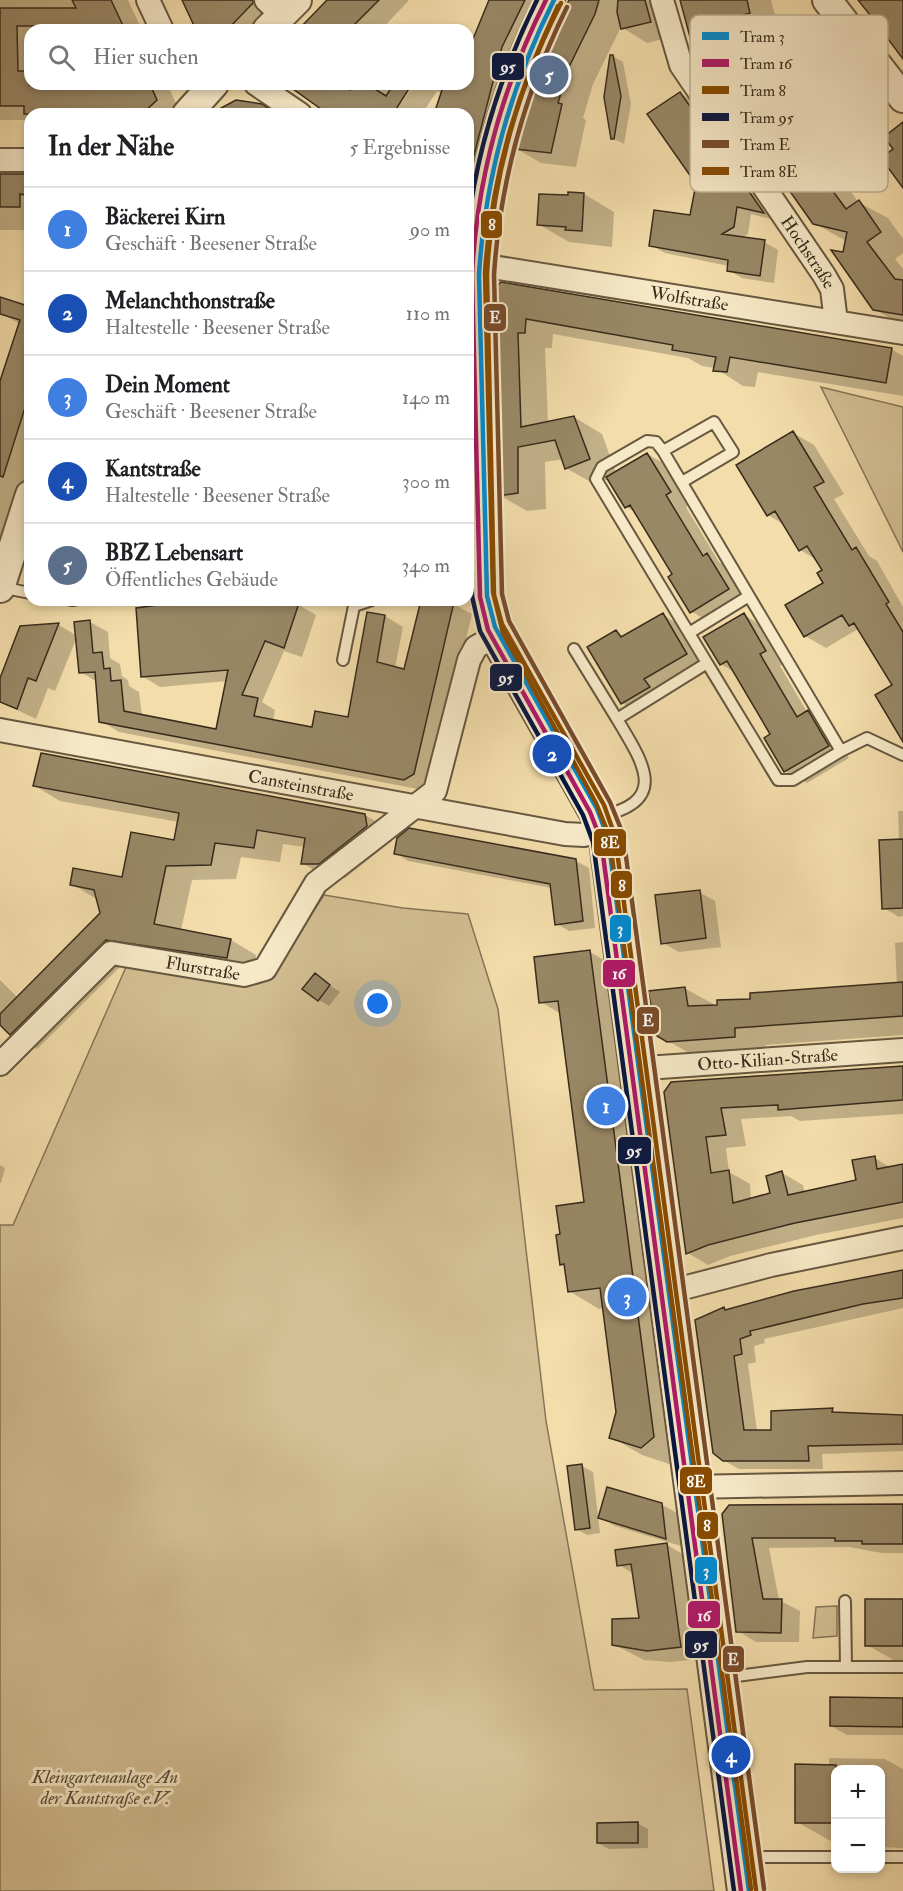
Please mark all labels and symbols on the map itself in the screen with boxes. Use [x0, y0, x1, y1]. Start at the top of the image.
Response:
legend [690, 15, 888, 192]
text: Tram 3 [740, 27, 785, 47]
line badge: 95 [491, 52, 525, 81]
pin: 5 [530, 52, 568, 98]
text: Tram 16 [740, 54, 793, 74]
text: 95 [498, 57, 517, 77]
text: Tram 8 [740, 81, 786, 101]
text: Tram 95 [740, 108, 794, 128]
text: Tram E [740, 135, 790, 155]
text: Tram 8E [740, 162, 798, 182]
line badge: 8 [480, 210, 503, 239]
street label: Hochstraße [775, 211, 841, 293]
text: 8 [488, 215, 496, 235]
street label: Wolfstraße [647, 281, 731, 317]
line badge: E [483, 303, 507, 332]
text: E [489, 308, 501, 328]
line badge: 95 [489, 663, 523, 692]
text: 95 [496, 668, 515, 688]
pin: 2 [532, 732, 572, 777]
street label: Cansteinstraße [246, 765, 356, 807]
line badge: 8E [593, 828, 627, 857]
text: 8E [600, 833, 620, 853]
line badge: 8 [610, 870, 633, 899]
text: 8 [618, 876, 626, 896]
line badge: 3 [609, 914, 632, 943]
text: 3 [617, 919, 623, 939]
street label: Flurstraße [164, 951, 242, 986]
line badge: 16 [602, 959, 636, 988]
text: 16 [612, 964, 628, 984]
your location [363, 989, 392, 1018]
line badge: E [636, 1006, 660, 1035]
text: E [642, 1011, 654, 1031]
street label: Otto-Kilian-Straße [697, 1044, 839, 1076]
pin: 1 [586, 1084, 626, 1128]
line badge: 95 [617, 1136, 652, 1165]
text: 95 [624, 1141, 643, 1161]
pin: 3 [608, 1274, 646, 1320]
line badge: 8E [679, 1466, 713, 1495]
text: 8E [686, 1472, 706, 1492]
line badge: 8 [696, 1511, 719, 1540]
text: 8 [703, 1516, 711, 1536]
line badge: 3 [694, 1556, 718, 1585]
text: 3 [703, 1561, 709, 1581]
line badge: 16 [687, 1600, 721, 1629]
text: 16 [697, 1606, 713, 1626]
line badge: 95 [684, 1630, 718, 1659]
text: 95 [691, 1635, 710, 1655]
line badge: E [722, 1645, 745, 1673]
text: E [727, 1650, 739, 1670]
pin: 4 [712, 1732, 750, 1778]
park label: Kleingartenanlage An der Kantstraße e.V. [31, 1766, 178, 1810]

